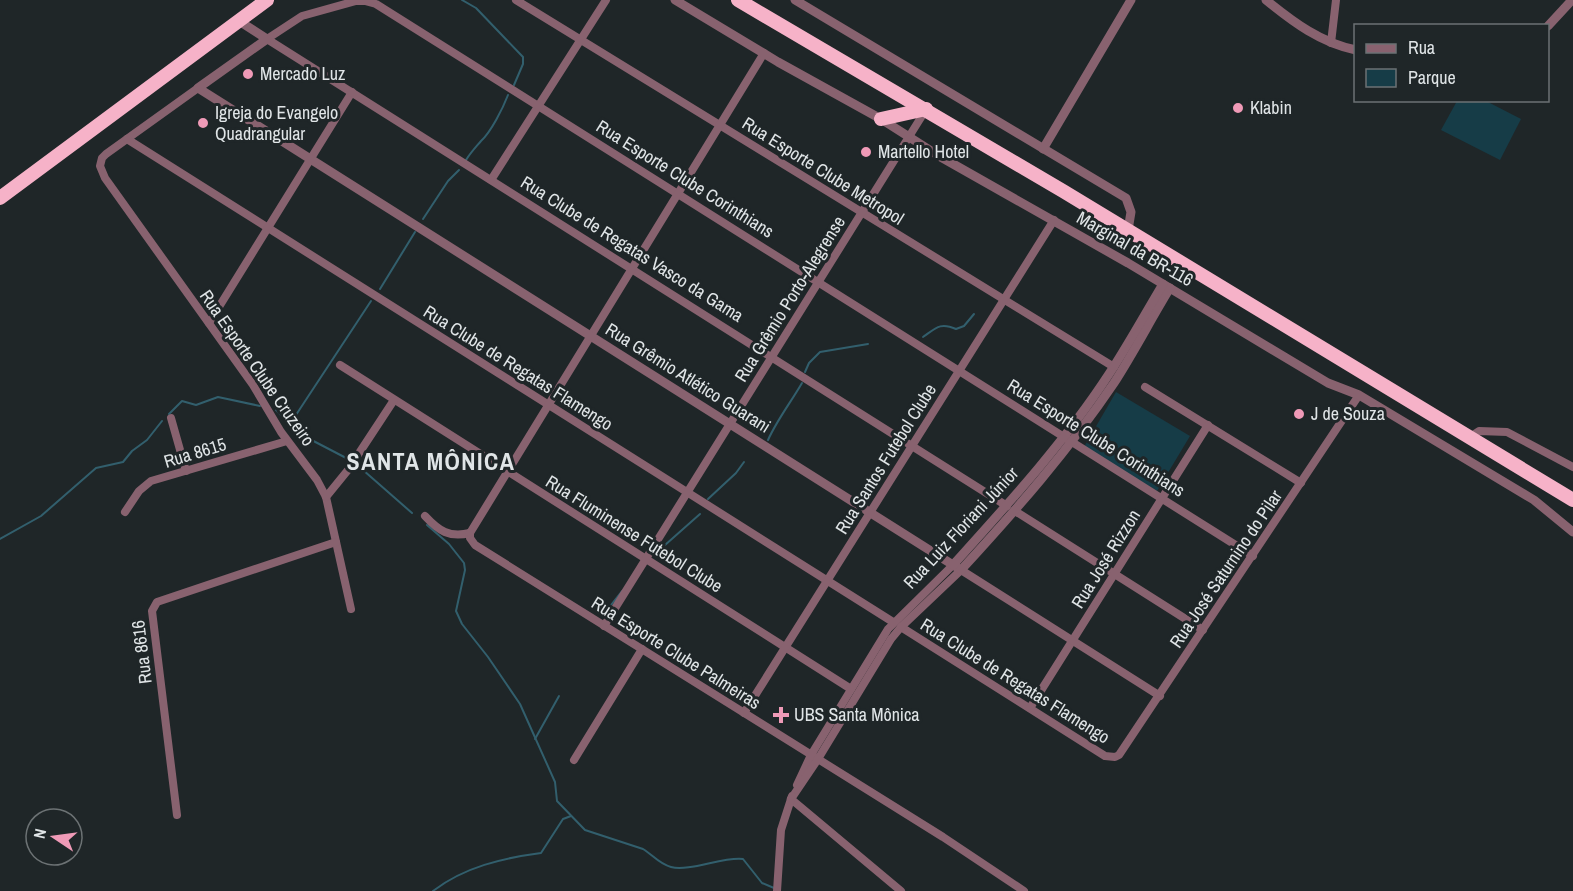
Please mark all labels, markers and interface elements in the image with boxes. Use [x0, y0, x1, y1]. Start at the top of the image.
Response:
legend [1354, 24, 1549, 102]
text: Rua [1408, 35, 1435, 60]
place label: Mercado Luz [260, 61, 345, 86]
text: Parque [1408, 65, 1456, 90]
marker: Mercado Luz [241, 67, 255, 81]
place label: Klabin [1250, 95, 1292, 120]
place label: Igreja do Evangelo Quadrangular [215, 100, 338, 146]
marker: Klabin [1231, 101, 1245, 115]
street label: Rua Esporte Clube Metropol [738, 111, 909, 231]
street label: Rua Esporte Clube Corinthians [592, 114, 779, 244]
marker: Igreja do Evangelo Quadrangular [196, 116, 210, 130]
place label: Martello Hotel [878, 139, 969, 164]
marker: Martello Hotel [859, 145, 873, 159]
street label: Rua Clube de Regatas Vasco da Gama [516, 170, 748, 328]
street label: Marginal da BR-116 [1072, 205, 1198, 292]
street label: Rua Grêmio Porto-Alegrense [728, 211, 851, 386]
street label: Rua Esporte Clube Cruzeiro [194, 285, 321, 451]
street label: Rua Clube de Regatas Flamengo [419, 299, 618, 436]
street label: Rua Grêmio Atlético Guarani [601, 317, 776, 439]
street label: Rua Esporte Clube Corinthians [1003, 373, 1190, 503]
street label: Rua Santos Futebol Clube [829, 379, 942, 539]
place label: J de Souza [1311, 401, 1385, 426]
marker: J de Souza [1292, 407, 1306, 421]
street label: Rua 8615 [161, 431, 229, 474]
district label: SANTA MÔNICA [347, 445, 515, 477]
street label: Rua Luiz Floriani Júnior [897, 461, 1024, 594]
street label: Rua Fluminense Futebol Clube [541, 469, 728, 598]
street label: Rua José Saturnino do Pilar [1163, 485, 1288, 653]
street label: Rua José Rizzon [1065, 504, 1146, 613]
street label: Rua Esporte Clube Palmeiras [587, 590, 766, 715]
street label: Rua Clube de Regatas Flamengo [916, 612, 1115, 749]
street label: Rua 8616 [125, 619, 158, 685]
place label: UBS Santa Mônica [794, 702, 920, 727]
marker: UBS Santa Mônica [772, 706, 790, 724]
north arrow [24, 807, 84, 867]
text: N [28, 827, 51, 841]

